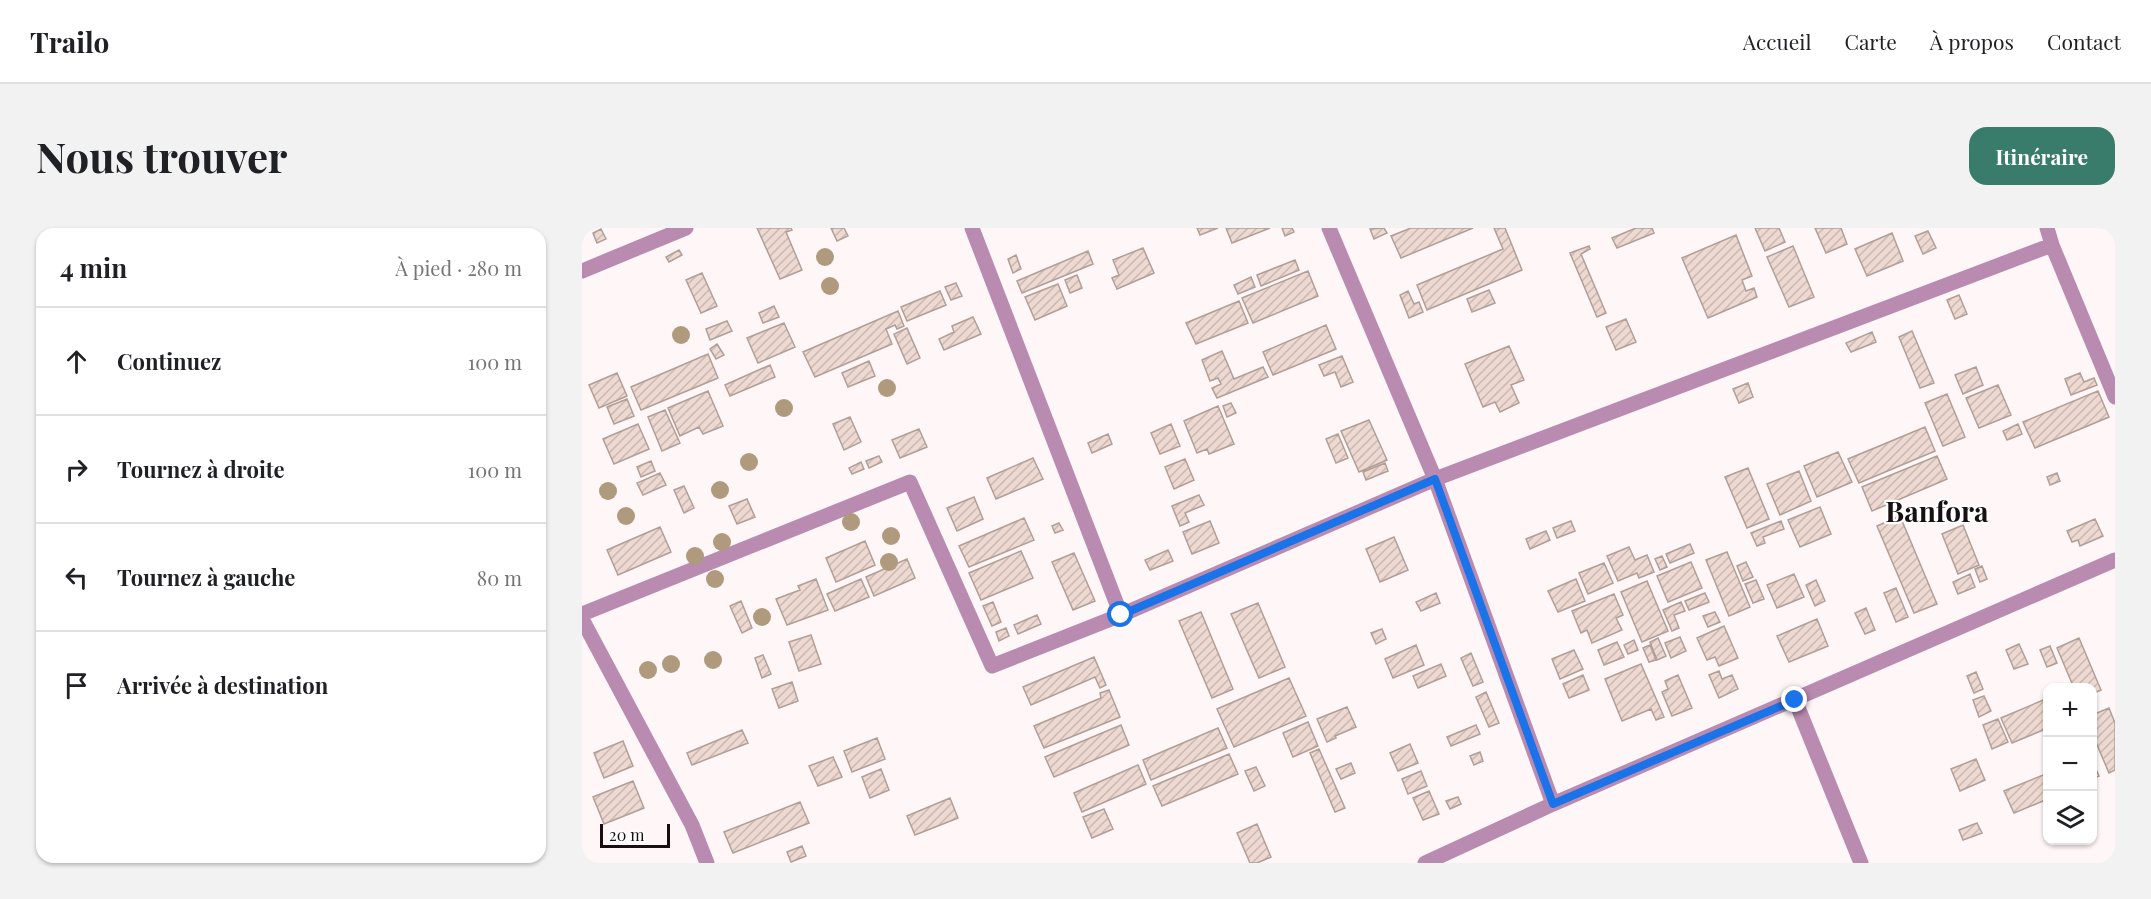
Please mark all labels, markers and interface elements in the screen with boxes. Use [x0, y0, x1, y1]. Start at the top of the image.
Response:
text: Trailo [30, 23, 109, 60]
text: Accueil [1743, 27, 1811, 55]
text: Carte [1844, 27, 1897, 55]
text: À propos [1930, 27, 2014, 55]
text: Contact [2047, 27, 2121, 55]
button: Itinéraire [1969, 127, 2115, 185]
text: Nous trouver [36, 128, 287, 184]
text: 4 min [60, 250, 127, 285]
text: À pied · 280 m [395, 254, 522, 281]
icon: ahead [60, 345, 93, 378]
text: Continuez [117, 346, 221, 376]
text: 100 m [468, 348, 522, 375]
icon: right [60, 453, 93, 486]
text: Tournez à droite [117, 454, 285, 484]
text: 100 m [468, 456, 522, 483]
district label: Banfora [1885, 492, 1989, 529]
icon: left [60, 561, 93, 594]
text: Tournez à gauche [117, 562, 295, 592]
text: 80 m [477, 564, 522, 591]
route start [1107, 601, 1133, 627]
icon: arrive [60, 669, 93, 702]
text: Arrivée à destination [117, 670, 328, 700]
map controls [2043, 683, 2097, 845]
button: + [2043, 683, 2097, 737]
route end [1781, 686, 1807, 712]
button: − [2043, 737, 2097, 791]
button: layers [2043, 791, 2097, 845]
scale bar [600, 821, 670, 848]
text: 20 m [609, 824, 644, 845]

